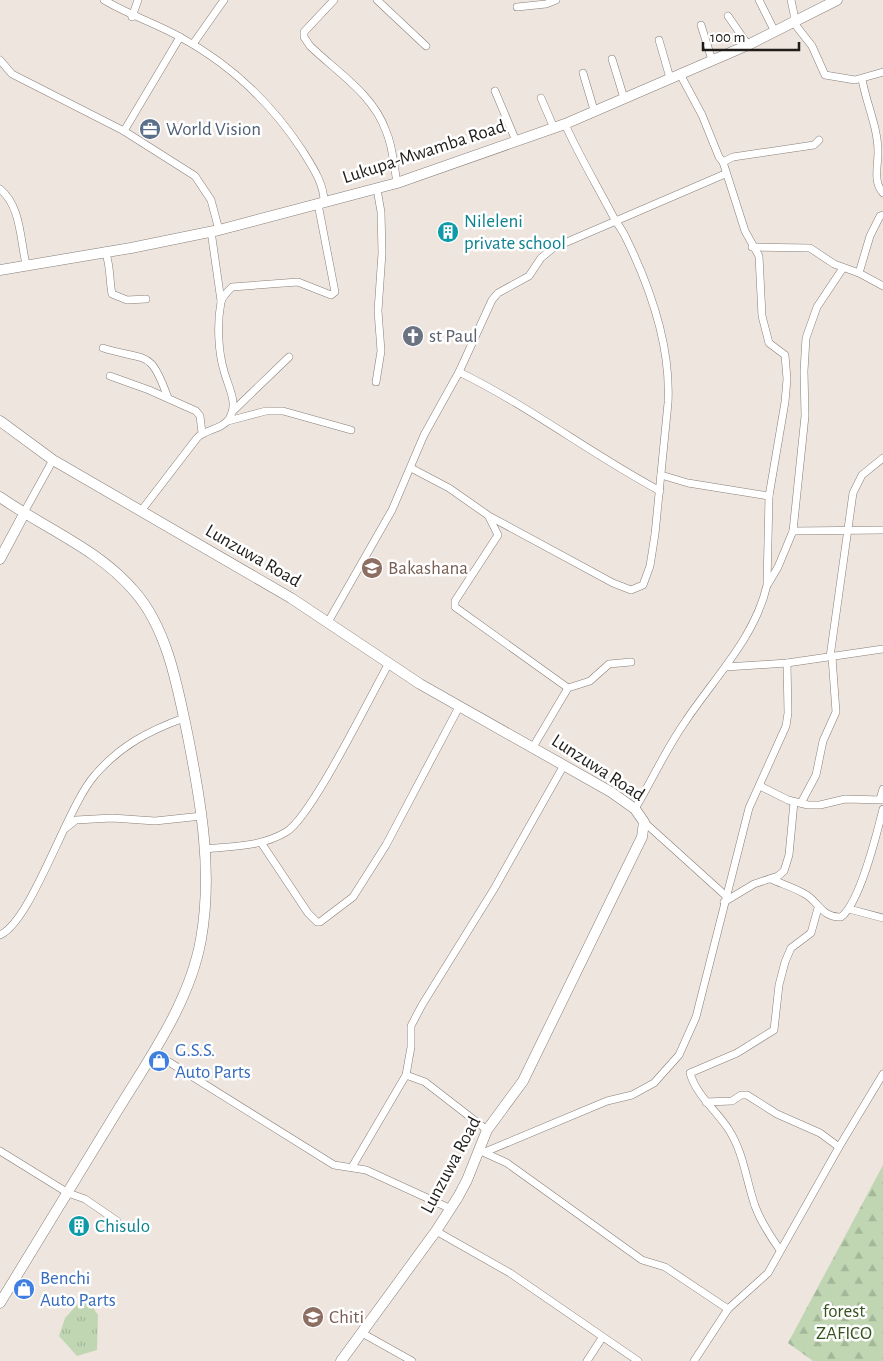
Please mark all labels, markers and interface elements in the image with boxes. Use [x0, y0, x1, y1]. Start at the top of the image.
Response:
scale bar [703, 20, 799, 52]
text: 100 m [710, 30, 745, 45]
office icon: World Vision [138, 117, 162, 141]
street label: Lukupa-Mwamba Road [340, 117, 508, 187]
place label: World Vision [166, 120, 261, 139]
place label: Nileleni private school [464, 212, 566, 253]
building icon: Nileleni private school [436, 220, 460, 244]
church icon: st Paul [401, 324, 425, 348]
place label: st Paul [429, 327, 478, 346]
street label: Lunzuwa Road [202, 521, 304, 591]
school or university icon: Bakashana [360, 556, 384, 580]
place label: Bakashana [388, 559, 468, 578]
street label: Lunzuwa Road [548, 731, 648, 805]
place label: G.S.S. Auto Parts [175, 1041, 251, 1082]
shop icon: G.S.S. Auto Parts [147, 1049, 171, 1073]
street label: Lunzuwa Road [418, 1113, 484, 1217]
building icon: Chisulo [67, 1214, 91, 1238]
place label: Chisulo [95, 1217, 150, 1236]
place label: Benchi Auto Parts [40, 1269, 116, 1310]
shop icon: Benchi Auto Parts [12, 1277, 36, 1301]
park label: forest ZAFICO [816, 1302, 872, 1343]
school or university icon: Chiti [301, 1305, 325, 1329]
place label: Chiti [329, 1308, 364, 1327]

